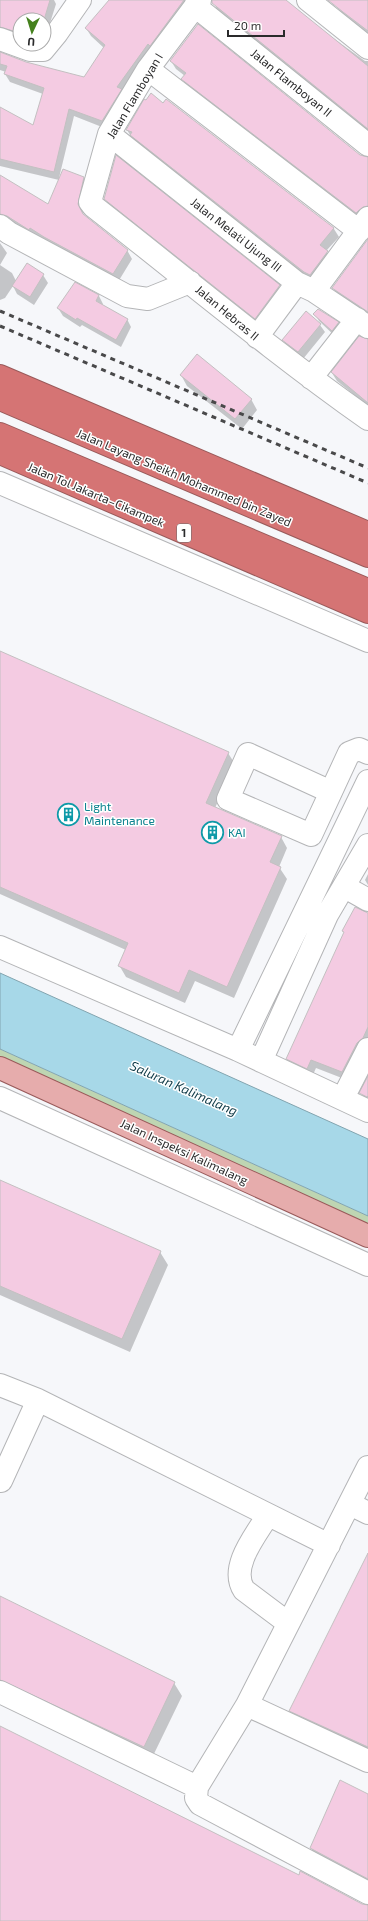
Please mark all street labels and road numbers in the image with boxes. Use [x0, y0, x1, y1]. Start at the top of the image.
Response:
street label: Jalan Flamboyan II [248, 45, 335, 119]
street label: Jalan Flamboyan I [103, 50, 165, 141]
street label: Jalan Melati Ujung III [188, 194, 285, 275]
street label: Jalan Hebras II [193, 282, 262, 343]
street label: Jalan Layang Sheikh Mohammed bin Zayed [75, 425, 294, 529]
street label: Jalan Tol Jakarta–Cikampek [26, 459, 167, 529]
road number: 1 [177, 524, 191, 542]
street label: Jalan Inspeksi Kalimalang [118, 1115, 251, 1187]

